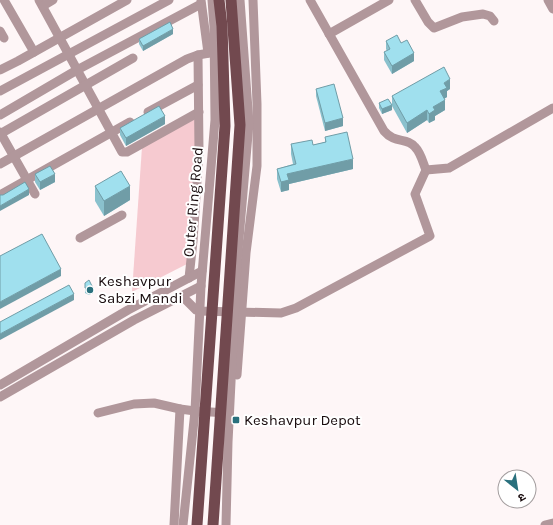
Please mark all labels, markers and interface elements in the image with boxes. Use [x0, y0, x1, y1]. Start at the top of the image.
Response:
street label: Outer Ring Road [179, 146, 207, 258]
place label: Keshavpur Sabzi Mandi [98, 272, 183, 307]
marker: Keshavpur Sabzi Mandi [85, 285, 95, 295]
place label: Keshavpur Depot [244, 411, 361, 429]
marker: Keshavpur Depot [231, 415, 241, 425]
north arrow [497, 469, 537, 509]
text: उ [515, 490, 528, 505]

